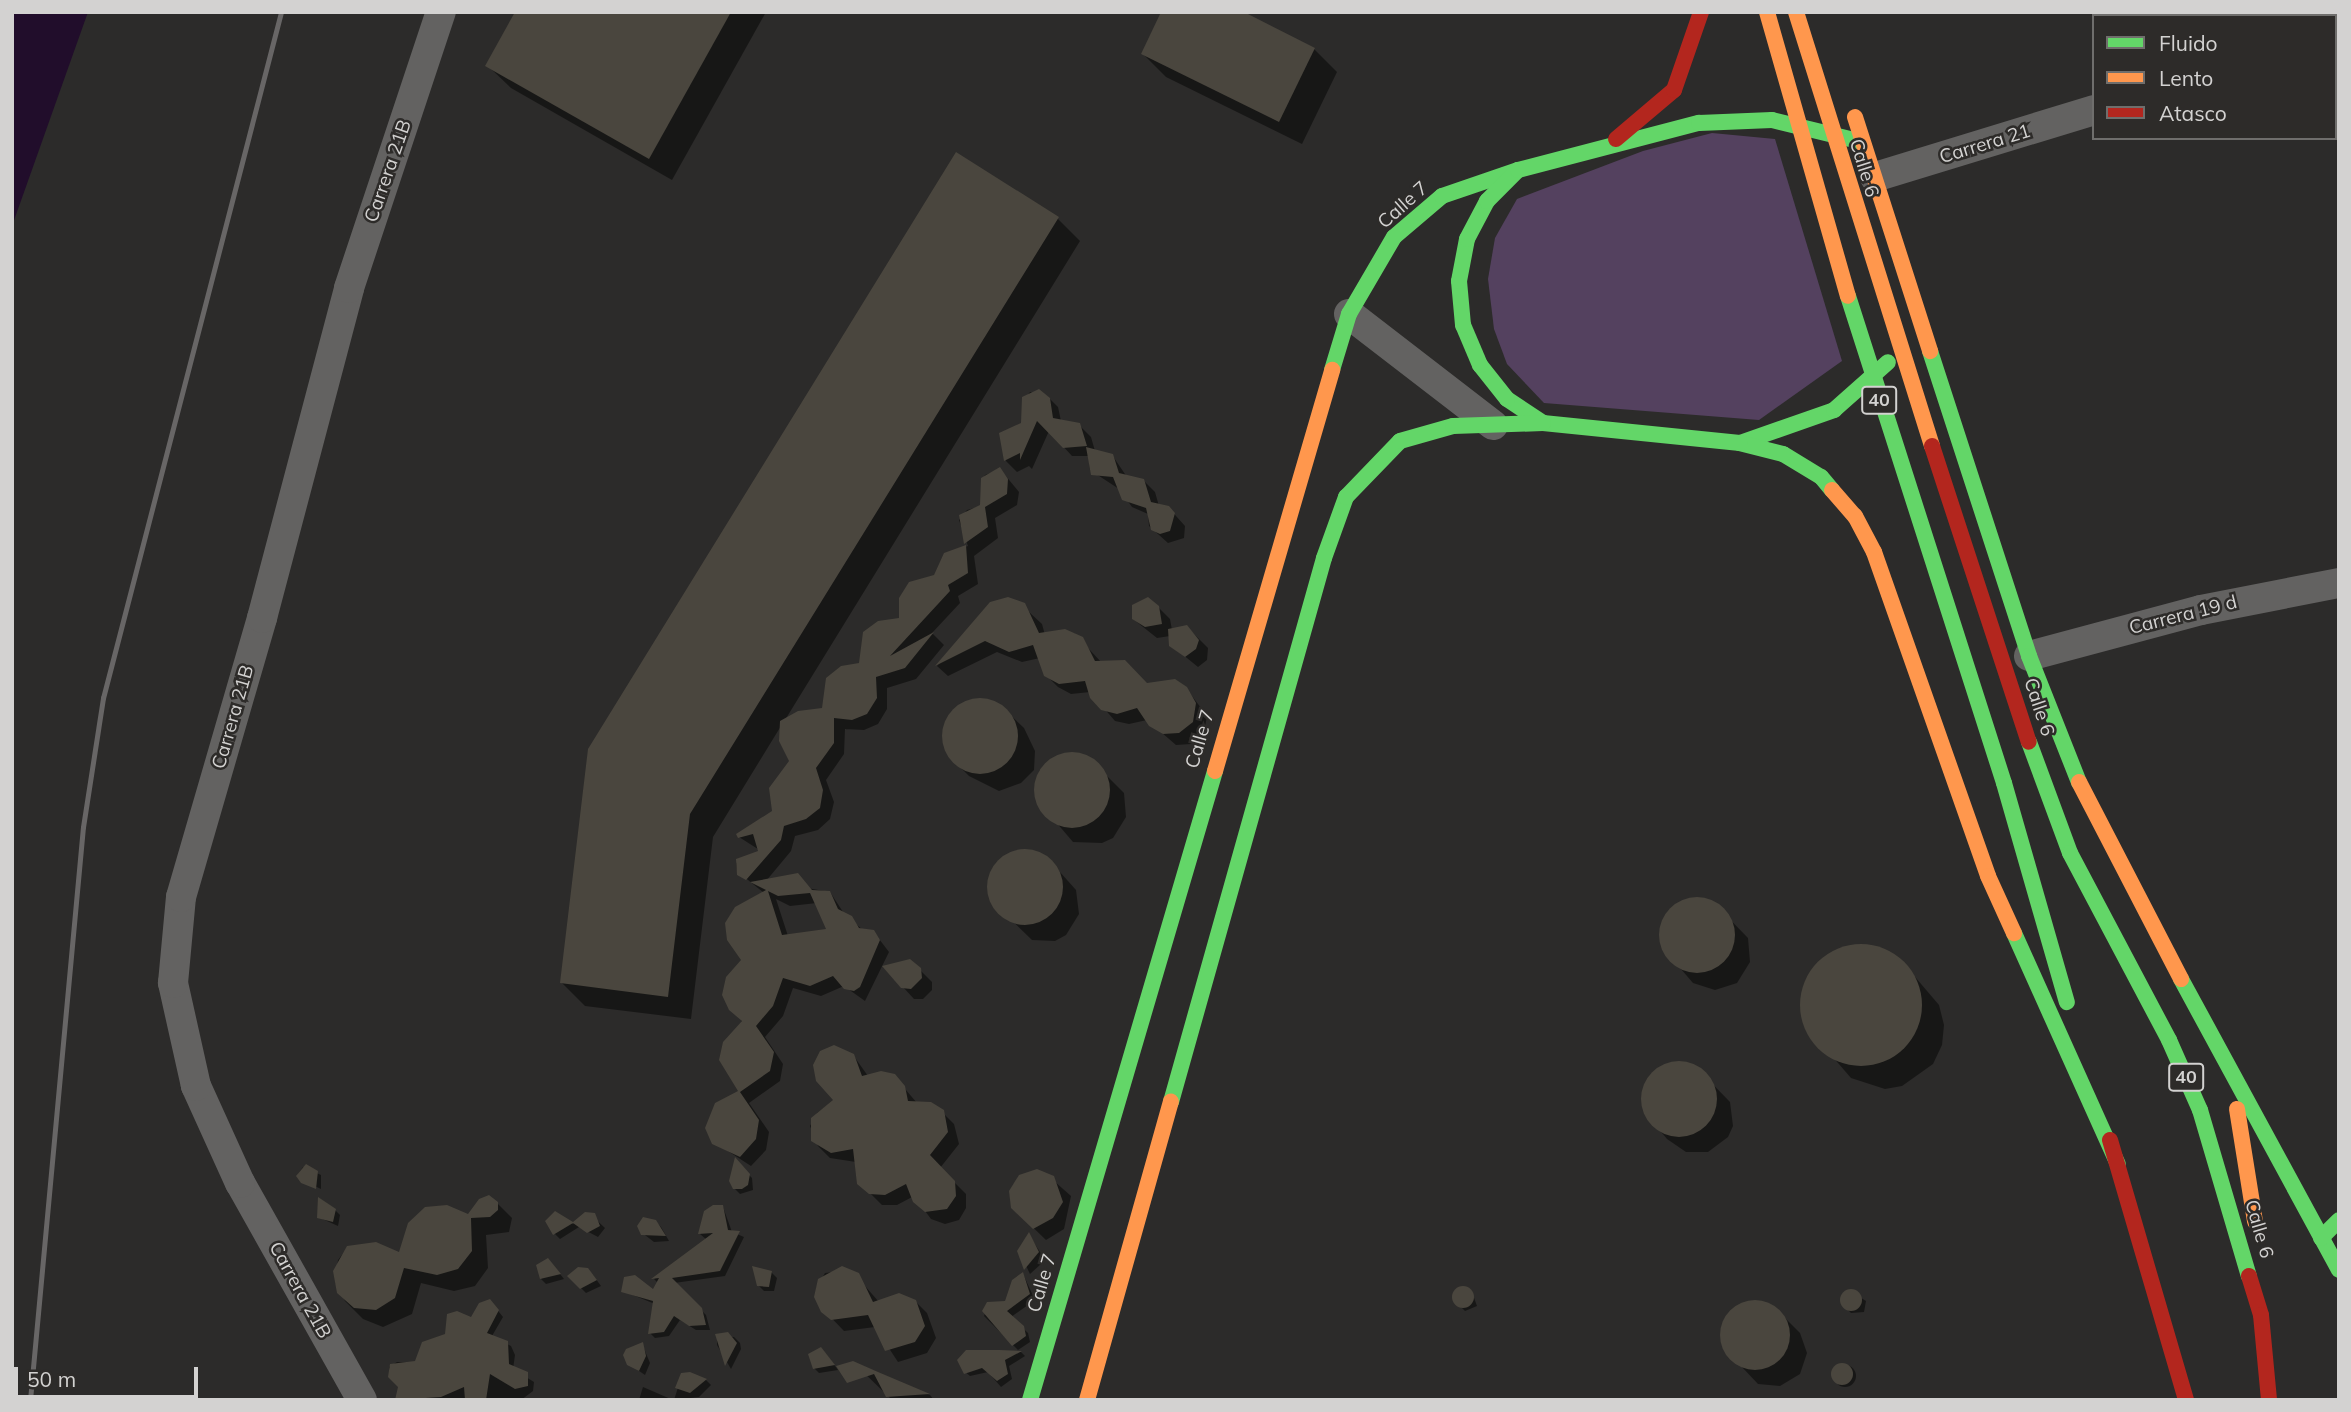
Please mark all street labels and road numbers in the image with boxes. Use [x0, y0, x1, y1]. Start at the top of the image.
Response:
street label: Carrera 21B [360, 117, 416, 225]
street label: Carrera 21 [1937, 119, 2033, 169]
street label: Calle 6 [1844, 136, 1884, 200]
street label: Calle 7 [1373, 177, 1433, 233]
road number: 40 [1860, 386, 1898, 414]
street label: Carrera 19 d [2127, 591, 2239, 639]
street label: Carrera 21B [207, 662, 259, 772]
street label: Calle 6 [2019, 675, 2059, 739]
street label: Calle 7 [1181, 707, 1219, 771]
road number: 40 [2167, 1062, 2205, 1092]
street label: Calle 6 [2240, 1197, 2278, 1261]
street label: Carrera 21B [264, 1238, 336, 1342]
street label: Calle 7 [1023, 1251, 1061, 1315]

